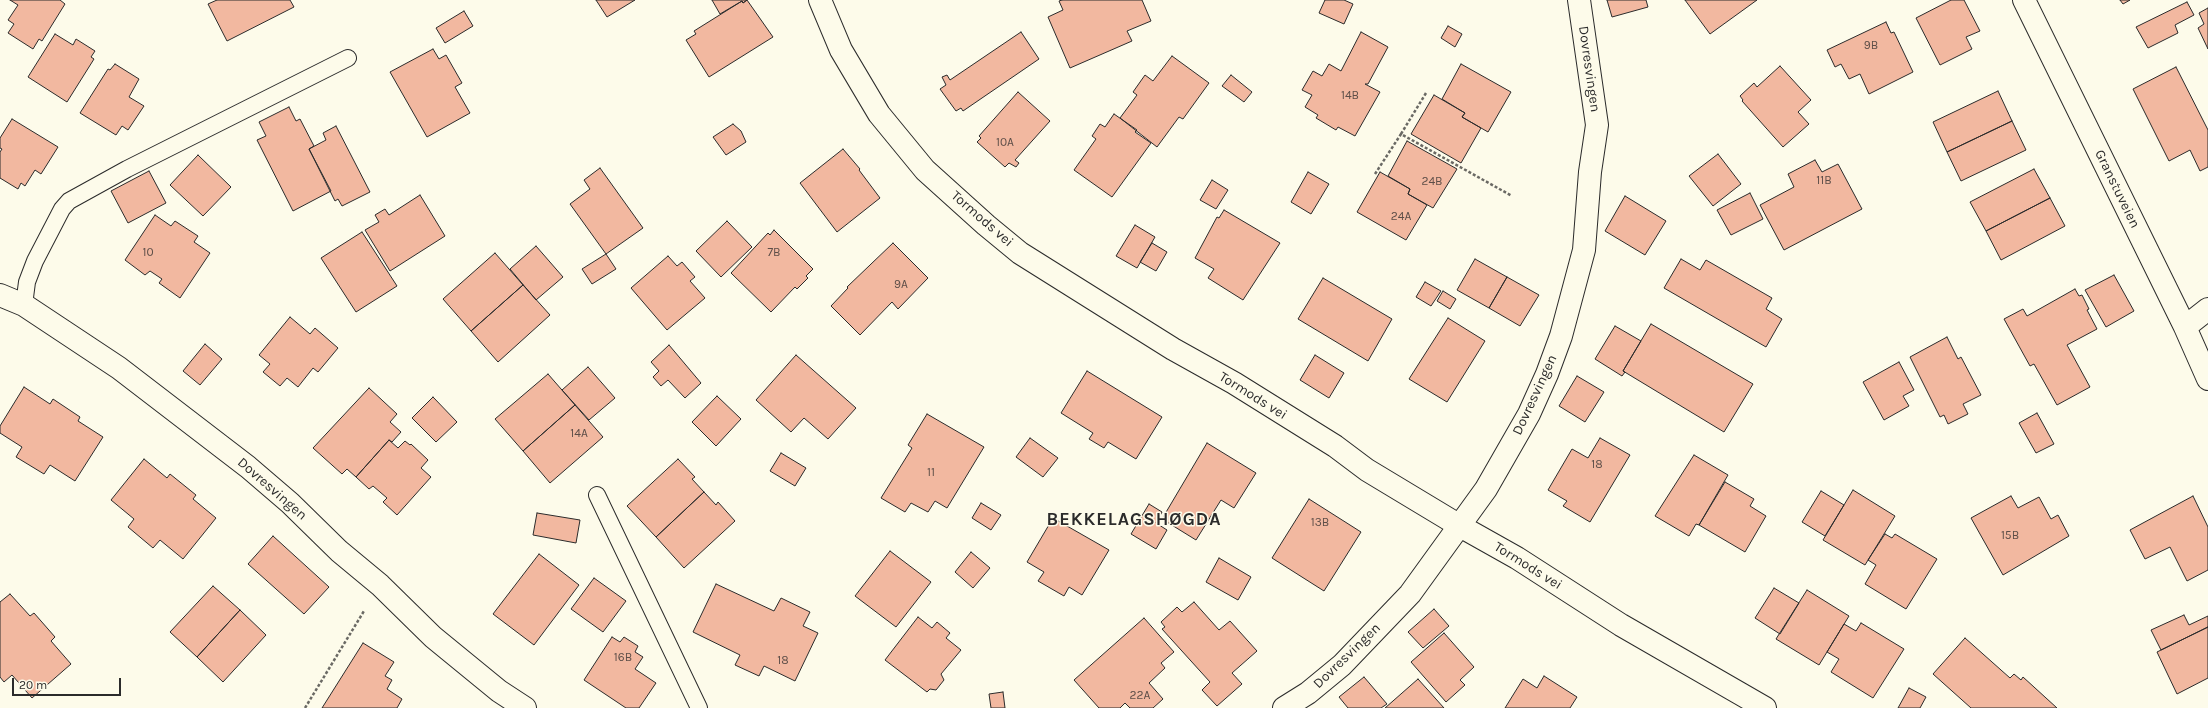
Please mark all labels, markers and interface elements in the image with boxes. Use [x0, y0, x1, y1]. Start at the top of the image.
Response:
street label: Dovresvingen [1575, 25, 1603, 113]
house number: 9B [1864, 39, 1878, 53]
house number: 14B [1341, 89, 1359, 103]
house number: 10A [996, 136, 1014, 150]
street label: Granstuveien [2091, 147, 2143, 231]
house number: 11B [1816, 174, 1832, 188]
house number: 24B [1421, 175, 1443, 189]
street label: Tormods vei [948, 187, 1016, 251]
house number: 24A [1391, 210, 1411, 224]
house number: 10 [142, 246, 154, 260]
house number: 7B [767, 246, 781, 260]
house number: 9A [894, 278, 908, 292]
street label: Dovresvingen [1509, 352, 1561, 438]
street label: Tormods vei [1216, 369, 1290, 423]
house number: 14A [570, 427, 588, 441]
street label: Dovresvingen [234, 454, 310, 524]
house number: 18 [1591, 458, 1603, 472]
house number: 11 [927, 466, 935, 480]
district label: BEKKELAGSHØGDA [1047, 509, 1221, 531]
house number: 13B [1311, 516, 1329, 530]
house number: 15B [2001, 529, 2019, 543]
street label: Tormods vei [1491, 539, 1565, 593]
street label: Dovresvingen [1310, 620, 1384, 692]
house number: 16B [614, 651, 632, 665]
house number: 18 [777, 654, 789, 668]
scale bar [14, 670, 123, 696]
text: 20 m [19, 678, 47, 692]
house number: 22A [1130, 689, 1150, 703]

